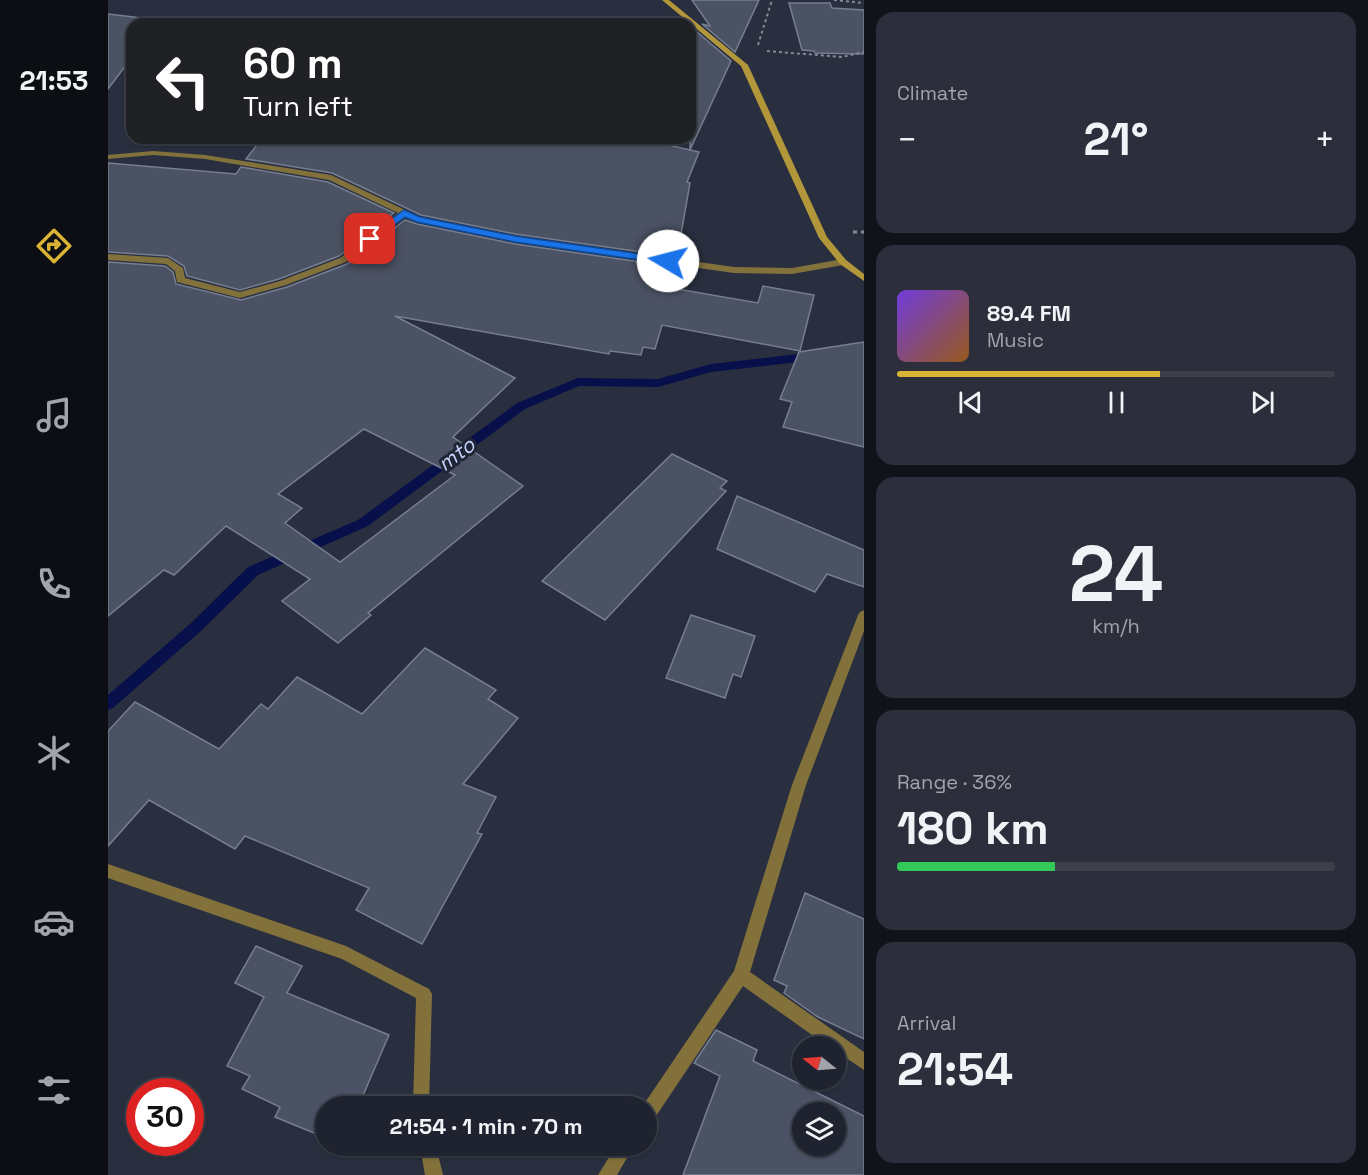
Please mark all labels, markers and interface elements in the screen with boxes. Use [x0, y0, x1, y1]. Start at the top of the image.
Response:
text: 60 m [243, 37, 343, 90]
icon: left [144, 42, 222, 120]
text: 21:53 [20, 63, 88, 98]
text: Climate [897, 80, 968, 106]
text: Turn left [243, 89, 353, 124]
text: 21° [1084, 111, 1148, 168]
text: − [897, 119, 917, 161]
text: + [1315, 119, 1335, 161]
pin [344, 213, 395, 264]
icon: arrive [353, 222, 386, 255]
icon: directions [33, 225, 75, 267]
position arrow [636, 229, 700, 293]
text: 89.4 FM [987, 299, 1071, 327]
text: Music [987, 327, 1044, 353]
icon: previous [954, 386, 987, 419]
icon: pause [1100, 386, 1133, 419]
icon: next [1246, 386, 1279, 419]
icon: music [33, 394, 75, 436]
water label: mto [432, 431, 481, 477]
text: 24 [1069, 524, 1163, 624]
icon: phone [33, 563, 75, 605]
text: km/h [1092, 613, 1140, 639]
icon: climate [33, 732, 75, 774]
text: Range · 36% [897, 769, 1012, 795]
text: 180 km [897, 800, 1049, 857]
icon: car [33, 901, 75, 943]
text: Arrival [897, 1010, 956, 1036]
north arrow [792, 1036, 846, 1090]
map controls [792, 1036, 846, 1156]
text: 21:54 [897, 1041, 1013, 1098]
icon: filters [33, 1069, 75, 1111]
speed limit sign: 30 [126, 1078, 204, 1156]
button: layers [792, 1102, 846, 1156]
text: 21:54 · 1 min · 70 m [389, 1112, 583, 1140]

